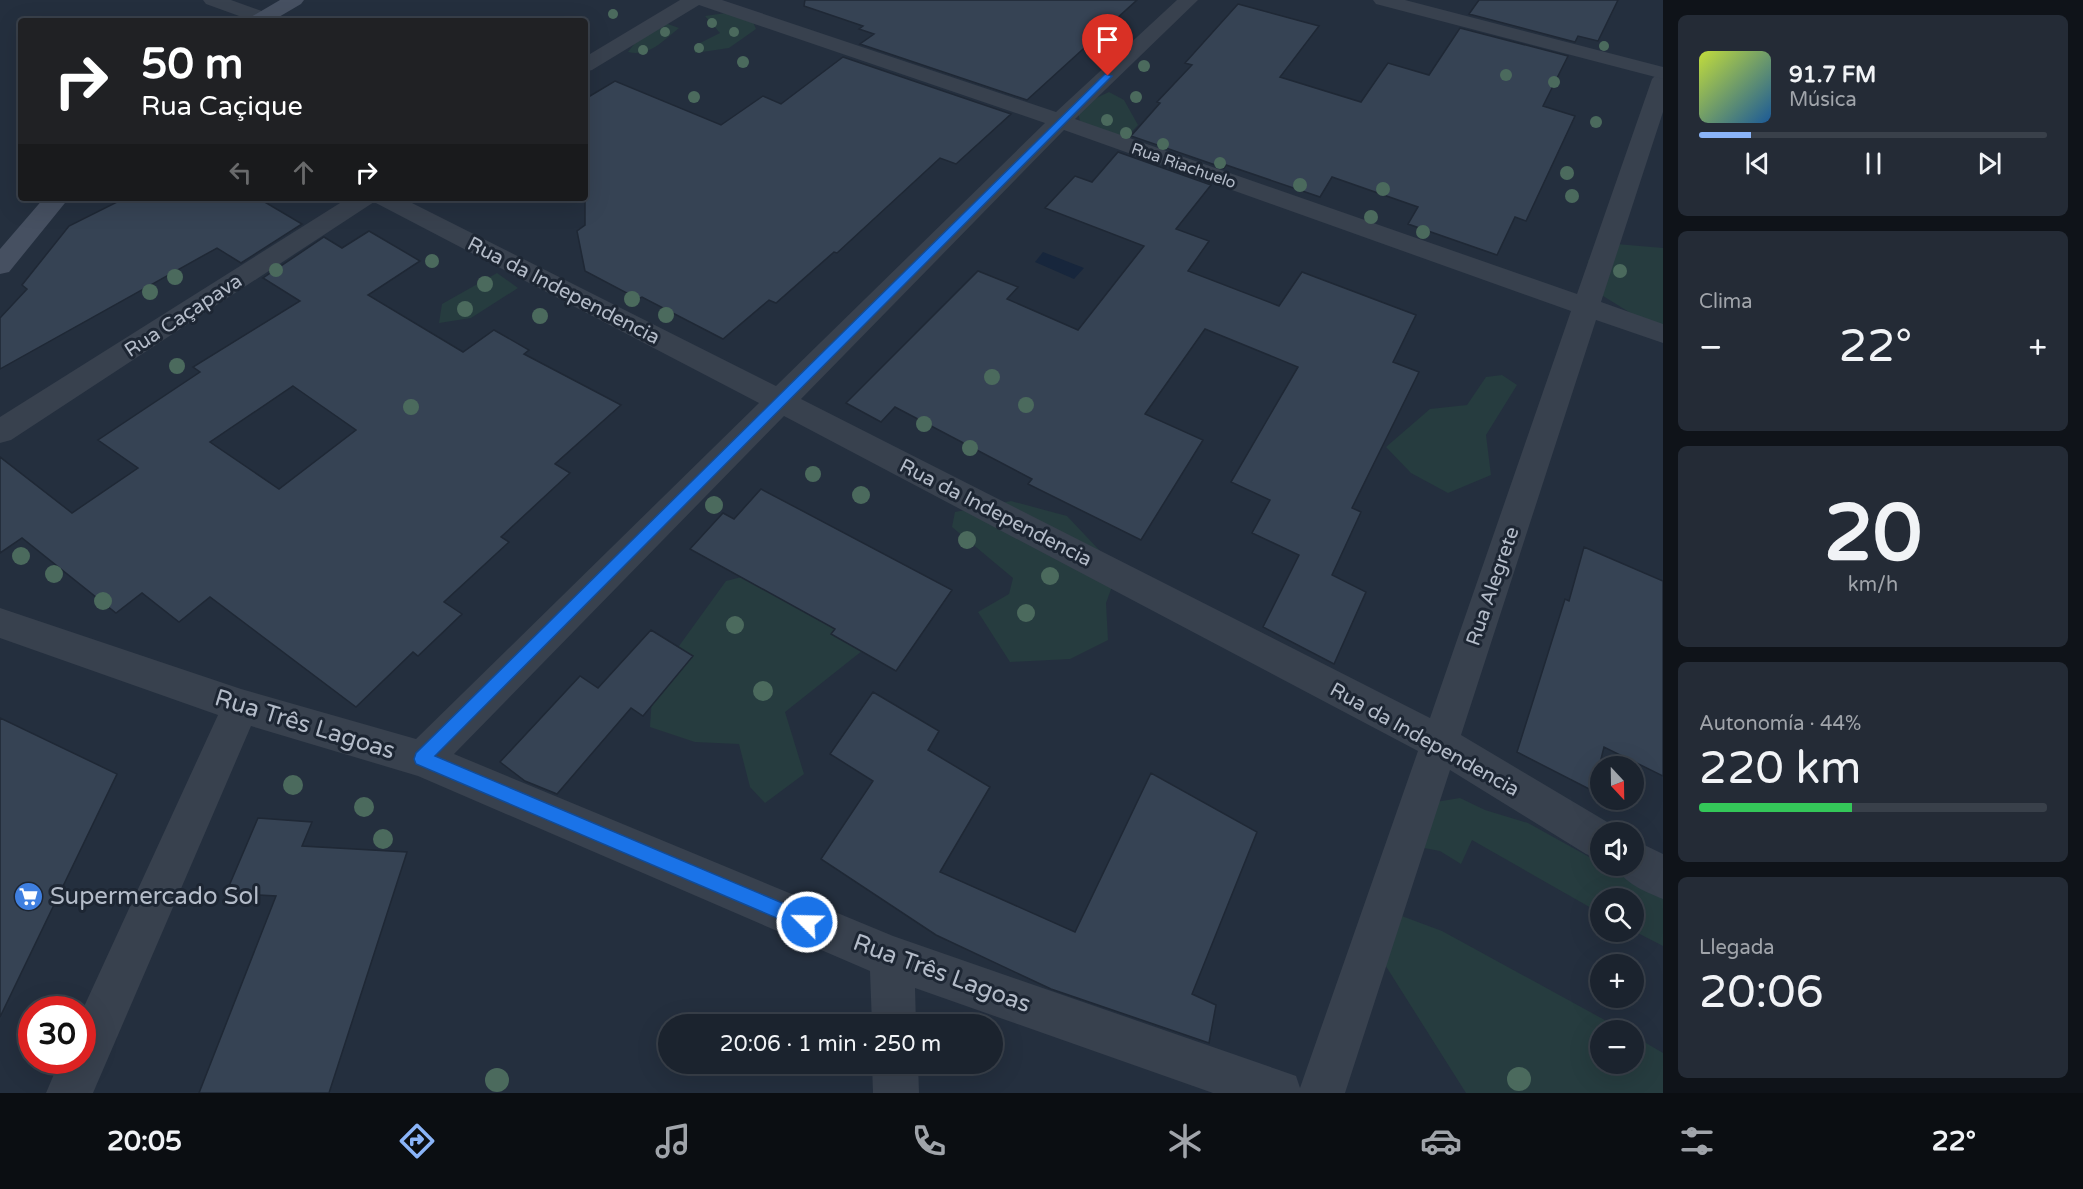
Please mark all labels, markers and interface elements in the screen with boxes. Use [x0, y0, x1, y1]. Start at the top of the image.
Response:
pin [1082, 14, 1133, 76]
icon: arrive [1091, 23, 1124, 56]
text: 50 m [141, 39, 243, 90]
icon: right [42, 42, 120, 120]
text: 91.7 FM [1789, 62, 1876, 88]
text: Música [1789, 88, 1857, 112]
text: Rua Caçique [141, 90, 303, 123]
street label: Rua Riachuelo [1129, 139, 1239, 193]
icon: previous [1741, 147, 1774, 180]
icon: pause [1857, 147, 1890, 180]
icon: next [1973, 147, 2006, 180]
icon: left [224, 156, 257, 189]
icon: ahead [287, 156, 320, 189]
icon: right [350, 156, 383, 189]
street label: Rua da Independencia [463, 232, 664, 350]
street label: Rua Caçapava [120, 269, 247, 363]
text: Clima [1699, 290, 1752, 314]
text: 22° [1839, 320, 1912, 374]
text: − [1699, 328, 1723, 367]
text: + [2028, 328, 2047, 367]
street label: Rua da Independencia [895, 454, 1096, 572]
text: 20 [1824, 487, 1922, 581]
street label: Rua Alegrete [1461, 524, 1524, 649]
text: km/h [1848, 573, 1898, 597]
street label: Rua da Independencia [1326, 678, 1523, 802]
street label: Rua Três Lagoas [211, 683, 398, 766]
text: Autonomía · 44% [1699, 712, 1861, 736]
text: 220 km [1699, 742, 1861, 796]
north arrow [1590, 756, 1644, 810]
map controls [1590, 756, 1644, 1074]
button: sound [1590, 822, 1644, 876]
supermarket icon: Supermercado Sol [13, 880, 45, 912]
place label: Supermercado Sol [50, 882, 259, 911]
button: search [1590, 888, 1644, 942]
position arrow [775, 890, 839, 954]
street label: Rua Três Lagoas [849, 928, 1035, 1019]
text: Llegada [1699, 936, 1775, 960]
button: + [1590, 954, 1644, 1008]
text: 20:06 [1699, 966, 1824, 1020]
speed limit sign: 30 [18, 996, 96, 1074]
button: − [1590, 1020, 1644, 1074]
text: 20:06 · 1 min · 250 m [720, 1031, 941, 1057]
icon: directions [396, 1120, 438, 1162]
icon: music [652, 1120, 694, 1162]
icon: phone [908, 1120, 950, 1162]
icon: climate [1164, 1120, 1206, 1162]
icon: car [1420, 1120, 1462, 1162]
icon: filters [1676, 1120, 1718, 1162]
text: 20:05 [107, 1125, 182, 1158]
text: 22° [1932, 1125, 1976, 1158]

